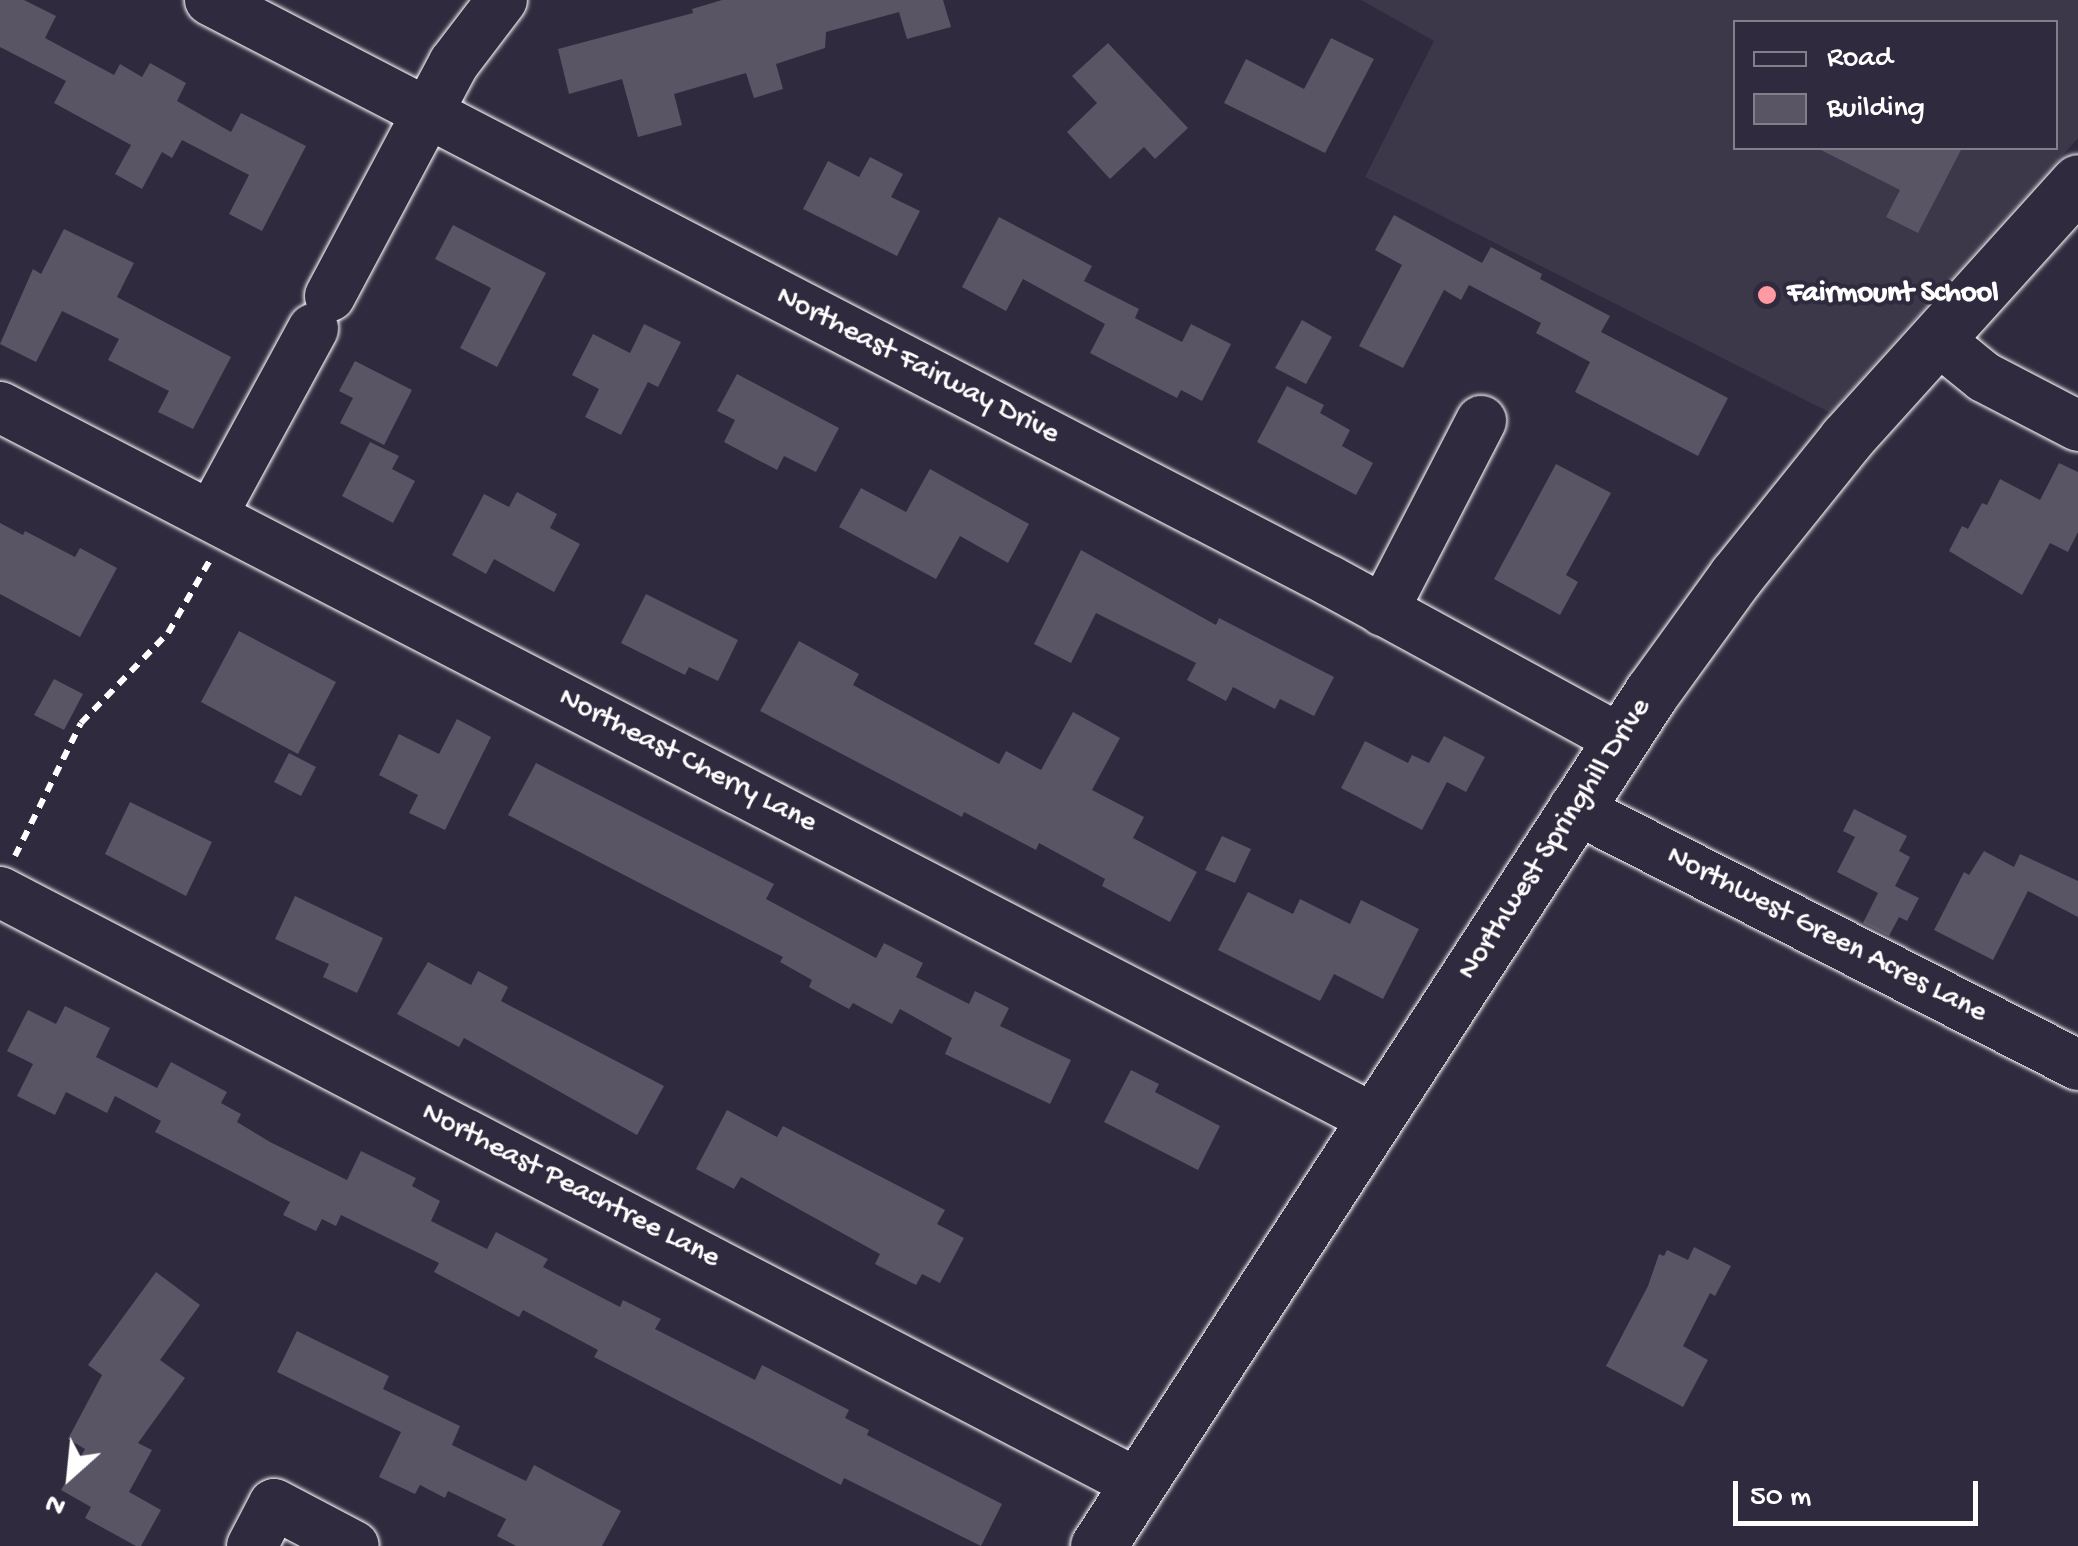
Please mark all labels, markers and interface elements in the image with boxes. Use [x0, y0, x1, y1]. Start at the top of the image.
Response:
legend [1733, 20, 2058, 150]
text: Road [1827, 42, 1893, 77]
text: Building [1827, 92, 1925, 127]
place label: Fairmount School [1787, 277, 1999, 313]
street label: Northeast Fairway Drive [769, 280, 1065, 454]
marker: Fairmount School [1756, 284, 1778, 306]
street label: Northeast Cherry Lane [552, 681, 822, 843]
street label: Northwest Springhill Drive [1451, 692, 1661, 988]
street label: Northwest Green Acres Lane [1660, 839, 1992, 1033]
street label: Northeast Peachtree Lane [415, 1096, 725, 1278]
north arrow [20, 1426, 120, 1526]
scale bar [1738, 1461, 1983, 1523]
text: 50 m [1750, 1481, 1811, 1516]
text: N [41, 1484, 72, 1522]

